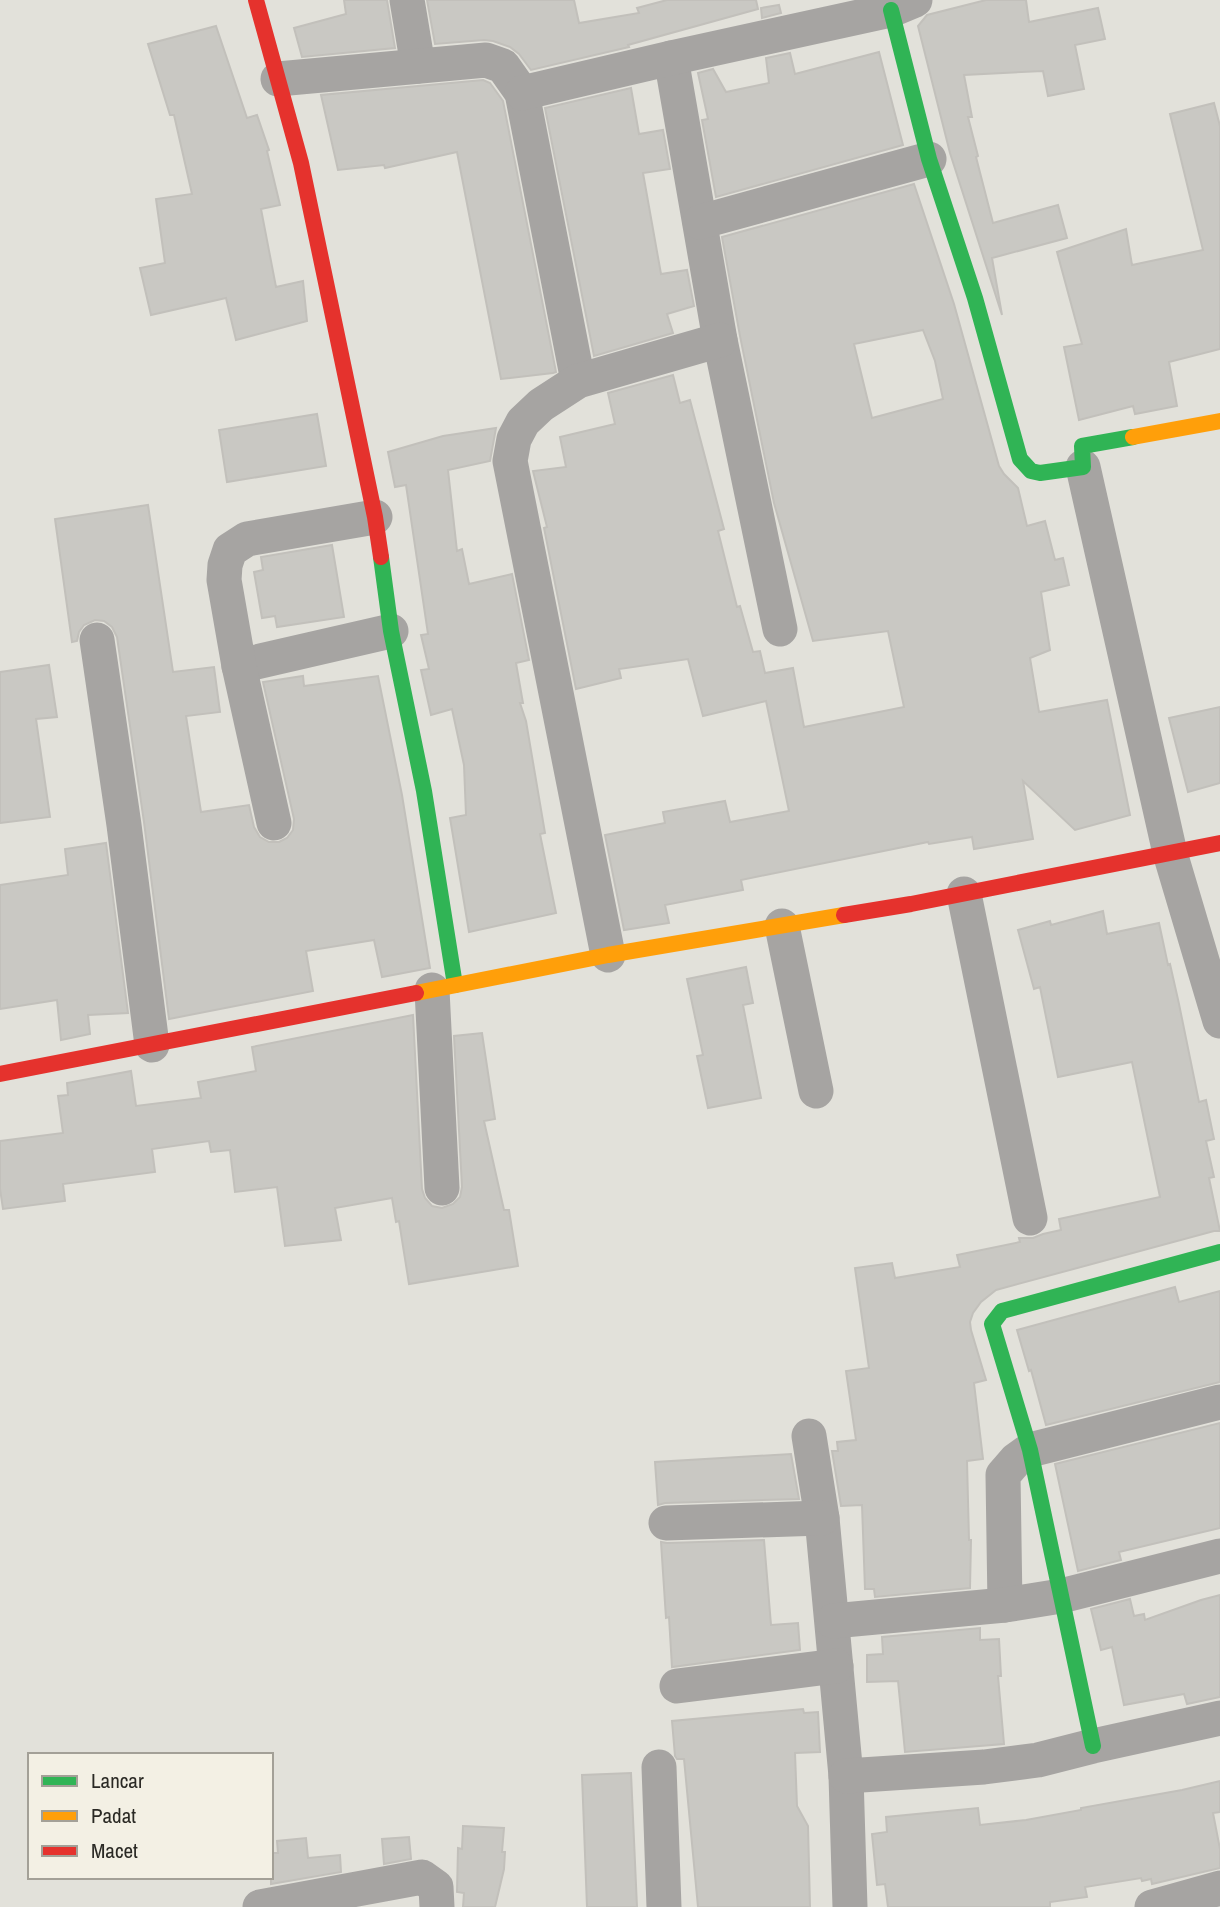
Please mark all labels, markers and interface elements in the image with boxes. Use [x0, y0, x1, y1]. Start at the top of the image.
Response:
legend [28, 1753, 273, 1879]
text: Lancar [91, 1766, 144, 1795]
text: Padat [91, 1801, 136, 1830]
text: Macet [91, 1836, 138, 1865]

